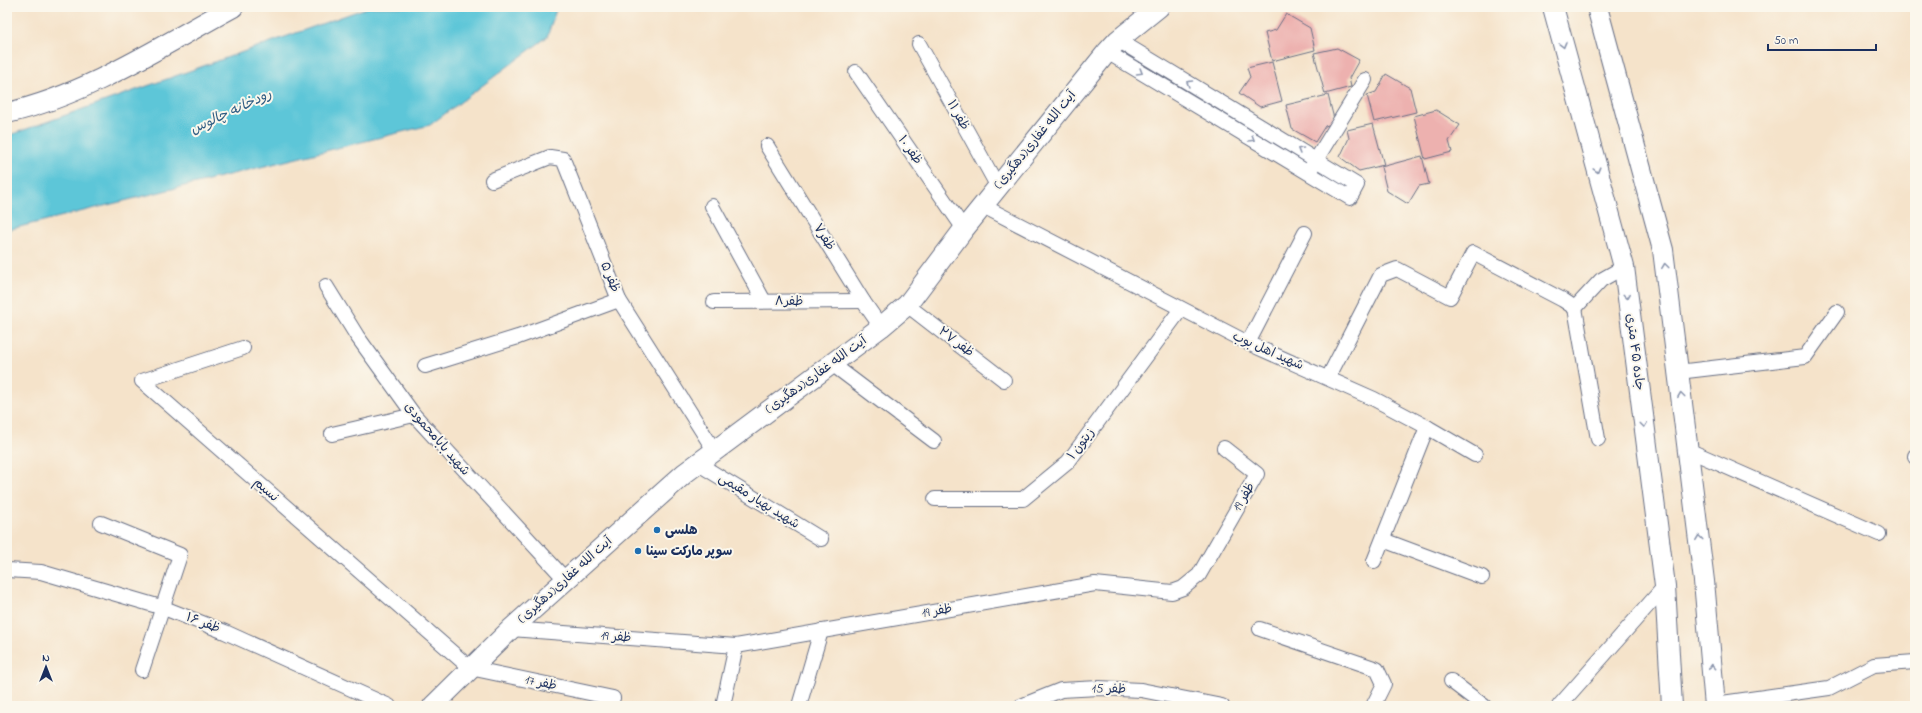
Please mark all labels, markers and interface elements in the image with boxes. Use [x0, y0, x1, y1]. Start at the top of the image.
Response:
scale bar [1768, 26, 1876, 52]
text: 50 m [1774, 32, 1798, 50]
one-way arrow [1558, 41, 1567, 48]
one-way arrow [1136, 68, 1143, 75]
one-way arrow [1186, 80, 1193, 87]
water label: رودخانه چالوس [187, 84, 276, 140]
street label: آیت الله غفاری(دهگیری) [989, 86, 1081, 193]
street label: ظفر ۱۱ [942, 96, 974, 134]
street label: ظفر ۱۰ [893, 132, 927, 168]
one-way arrow [1248, 135, 1255, 142]
one-way arrow [1297, 148, 1304, 155]
one-way arrow [1592, 166, 1601, 173]
street label: ظفر۷ [808, 220, 840, 254]
street label: ظفر ۵ [595, 259, 625, 295]
one-way arrow [1661, 263, 1670, 269]
street label: ظفر۸ [775, 292, 803, 311]
one-way arrow [1623, 293, 1632, 299]
street label: جاده ۴۵ متری [1621, 312, 1649, 392]
street label: ظفر ۲۷ [934, 322, 978, 362]
street label: شهید اهل بوب [1229, 327, 1307, 375]
street label: آیت الله غفاری(دهگیری) [761, 331, 872, 419]
one-way arrow [1677, 392, 1686, 398]
street label: شهید بابامحمودی [400, 398, 474, 480]
one-way arrow [1639, 422, 1648, 428]
street label: زیتون ۱ [1063, 424, 1099, 464]
street label: شهید بهیار مقیمی [715, 468, 803, 534]
street label: نسیم [249, 474, 283, 506]
street label: ظفر 19 [1228, 479, 1260, 515]
place label: هلسی [665, 521, 698, 540]
marker: هلسی [652, 525, 662, 535]
street label: آیت الله غفاری(دهگیری) [513, 532, 617, 628]
one-way arrow [1695, 535, 1704, 541]
place label: سوپر مارکت سینا [646, 542, 732, 561]
marker: سوپر مارکت سینا [633, 546, 643, 556]
street label: ظفر 19 [920, 599, 954, 623]
street label: ظفر ۱۶ [183, 608, 223, 638]
street label: ظفر 19 [600, 626, 632, 648]
north arrow [26, 647, 66, 687]
text: N [42, 650, 50, 666]
one-way arrow [1707, 664, 1716, 670]
street label: ظفر 17 [523, 670, 559, 696]
street label: ظفر 15 [1092, 679, 1126, 699]

